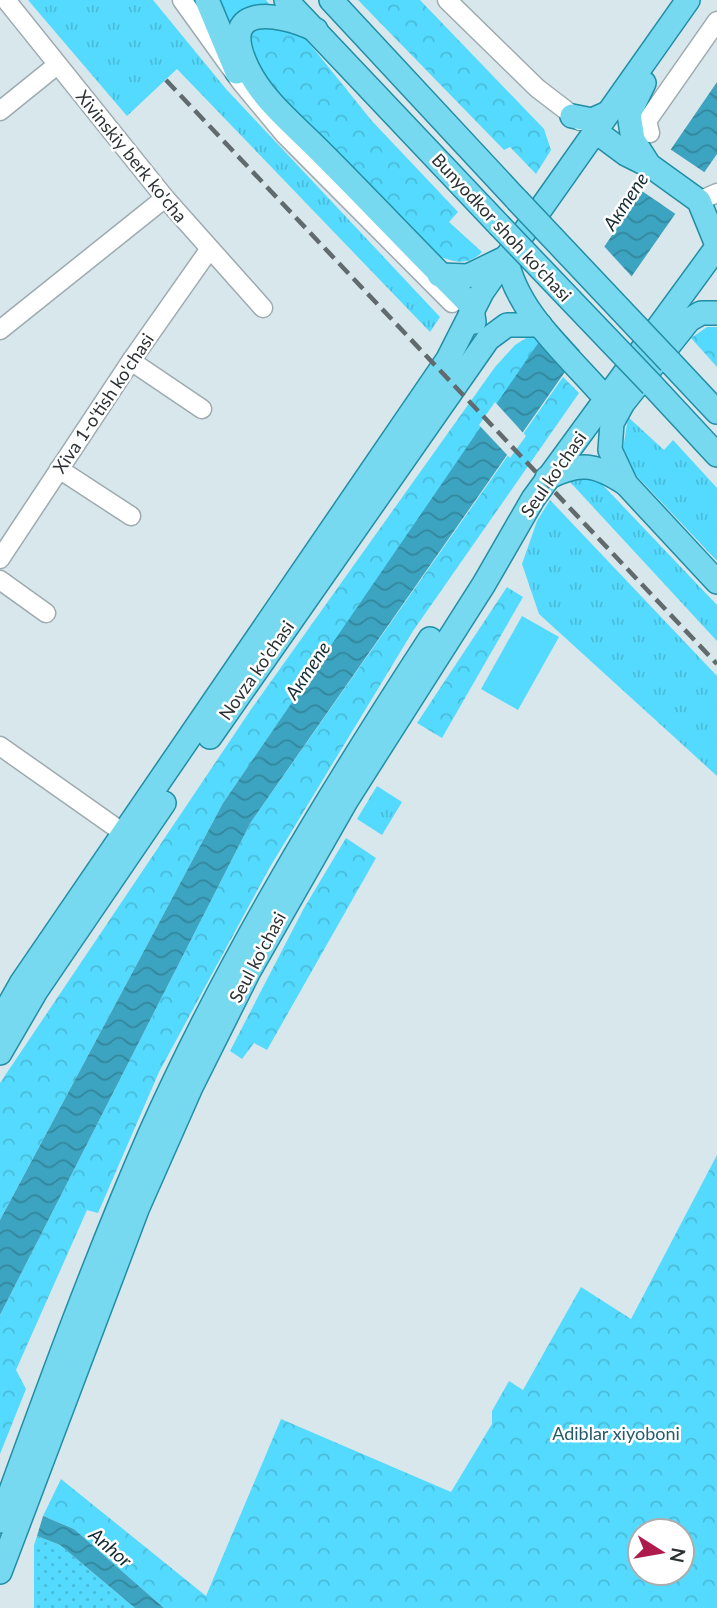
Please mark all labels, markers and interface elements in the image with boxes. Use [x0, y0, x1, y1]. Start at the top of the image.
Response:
street label: Xivinskiy berk ko'cha [72, 86, 192, 226]
street label: Bunyodkor shoh ko'chasi [428, 148, 576, 306]
water label: Актепе [597, 168, 653, 235]
street label: Xiva 1-o'tish ko'chasi [48, 329, 158, 477]
street label: Seul ko'chasi [515, 427, 591, 521]
street label: Novza ko'chasi [214, 616, 298, 724]
water label: Актепе [279, 637, 335, 704]
street label: Seul ko'chasi [224, 908, 290, 1006]
park label: Adiblar xiyoboni [552, 1422, 680, 1444]
north arrow [626, 1517, 696, 1587]
water label: Anhor [84, 1522, 137, 1572]
text: N [665, 1546, 691, 1565]

